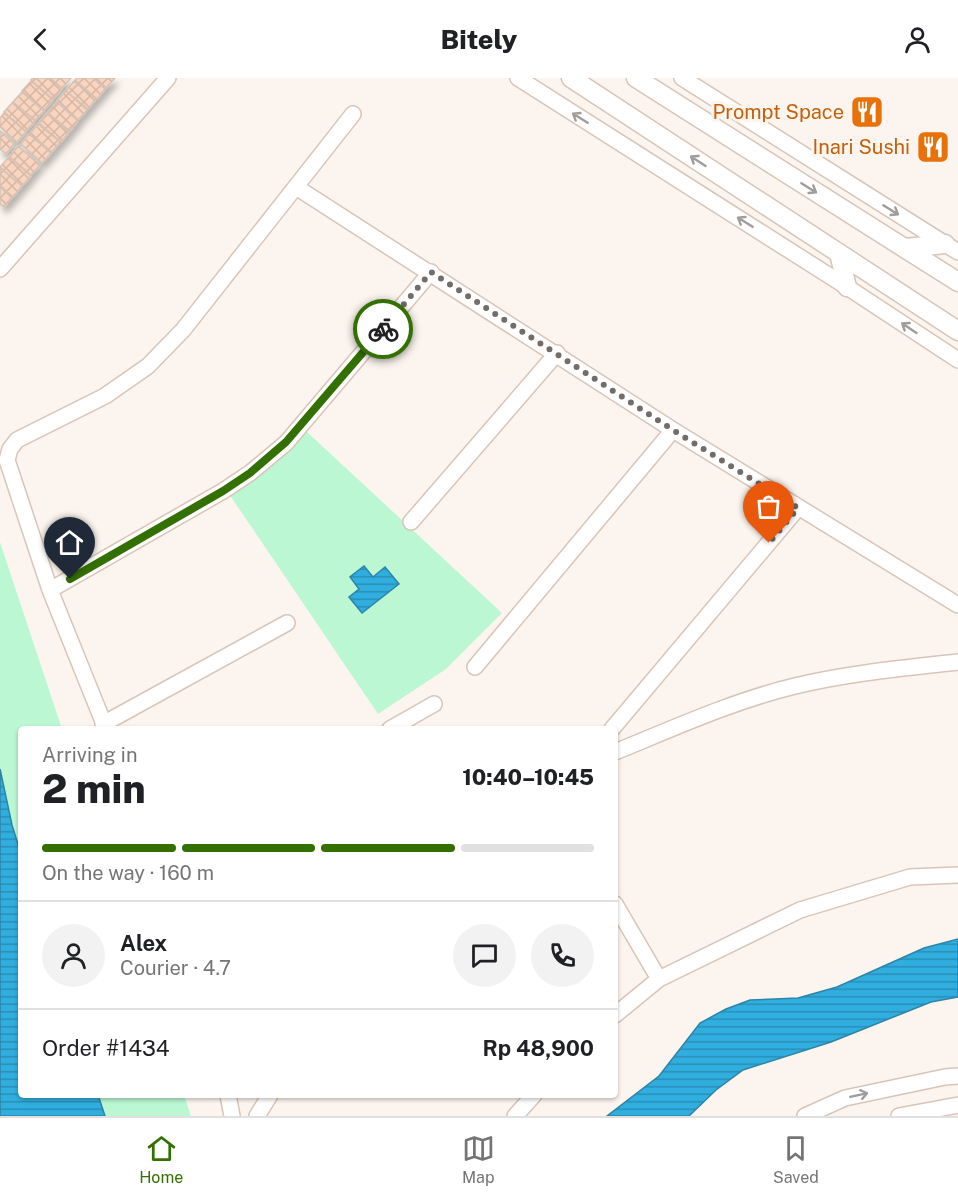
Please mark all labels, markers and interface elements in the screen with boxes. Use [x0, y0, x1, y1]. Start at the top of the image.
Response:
icon: back [24, 23, 57, 56]
text: Bitely [441, 23, 517, 55]
icon: person [901, 23, 934, 56]
restaurant icon: Prompt Space [849, 94, 885, 130]
place label: Prompt Space [713, 100, 844, 124]
one-way arrow [572, 112, 589, 124]
restaurant icon: Inari Sushi [915, 129, 951, 165]
place label: Inari Sushi [813, 135, 910, 159]
one-way arrow [690, 155, 707, 167]
one-way arrow [800, 182, 817, 194]
one-way arrow [882, 204, 899, 216]
one-way arrow [737, 216, 754, 228]
courier [353, 299, 413, 359]
icon: bike [367, 313, 400, 346]
one-way arrow [901, 321, 918, 333]
pin [743, 481, 794, 543]
icon: bag [752, 490, 785, 523]
pin [44, 517, 95, 579]
icon: home [53, 526, 86, 559]
text: Arriving in [42, 743, 137, 767]
text: 10:40–10:45 [462, 764, 594, 790]
text: 2 min [42, 766, 146, 812]
text: On the way · 160 m [42, 861, 214, 885]
button: person [42, 924, 105, 987]
button: chat [453, 924, 516, 987]
button: phone [531, 924, 594, 987]
text: Alex [120, 930, 167, 956]
text: Courier · 4.7 [120, 956, 231, 980]
text: Order #1434 [42, 1035, 170, 1061]
text: Rp 48,900 [483, 1035, 594, 1061]
one-way arrow [849, 1089, 869, 1100]
tab: Home [139, 1132, 183, 1187]
tab: Map [462, 1132, 495, 1187]
tab: Saved [773, 1132, 819, 1187]

